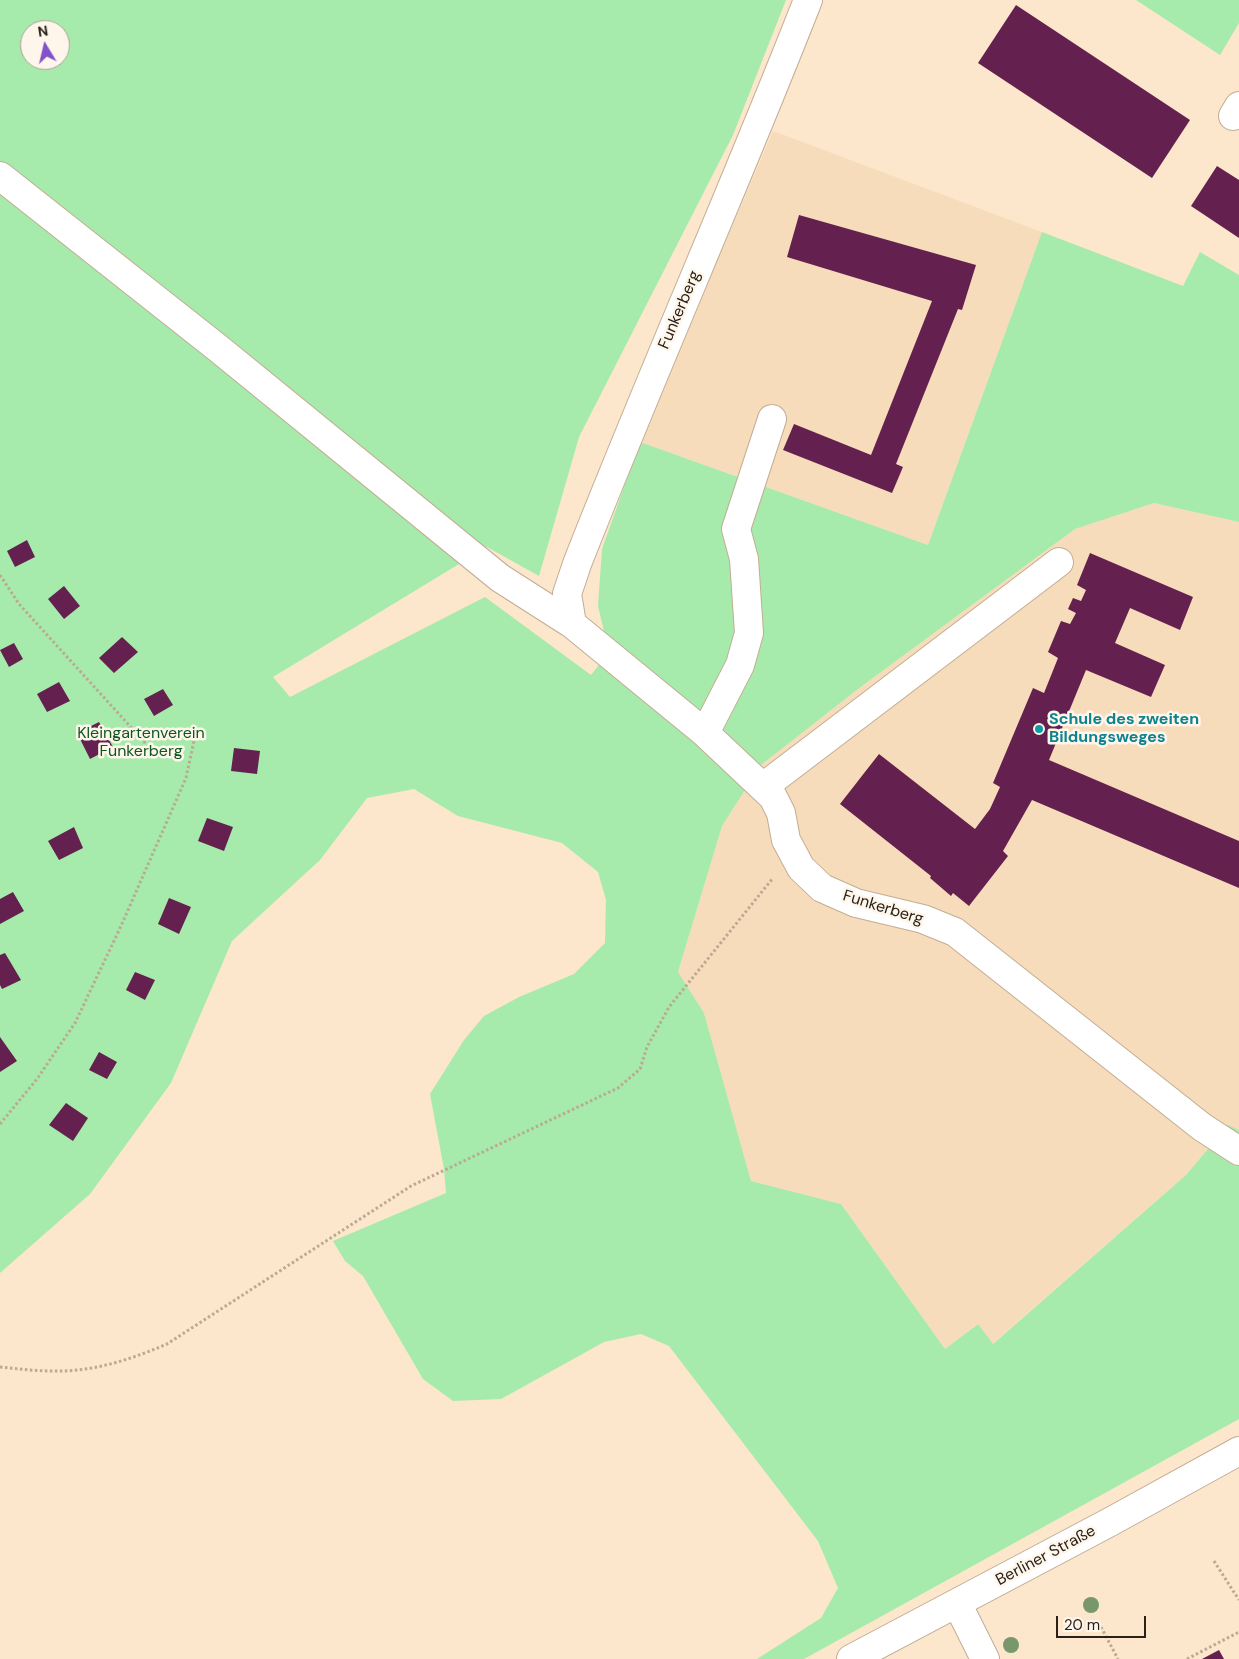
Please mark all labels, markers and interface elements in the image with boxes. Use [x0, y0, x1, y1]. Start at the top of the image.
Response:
north arrow [20, 20, 70, 70]
text: N [36, 21, 49, 41]
street label: Funkerberg [655, 268, 705, 352]
place label: Schule des zweiten Bildungsweges [1049, 710, 1199, 748]
marker: Schule des zweiten Bildungsweges [1033, 723, 1045, 735]
park label: Kleingartenverein Funkerberg [77, 724, 205, 762]
street label: Funkerberg [840, 887, 926, 929]
street label: Berliner Straße [993, 1522, 1099, 1590]
scale bar [1059, 1606, 1149, 1638]
text: 20 m [1064, 1615, 1100, 1635]

